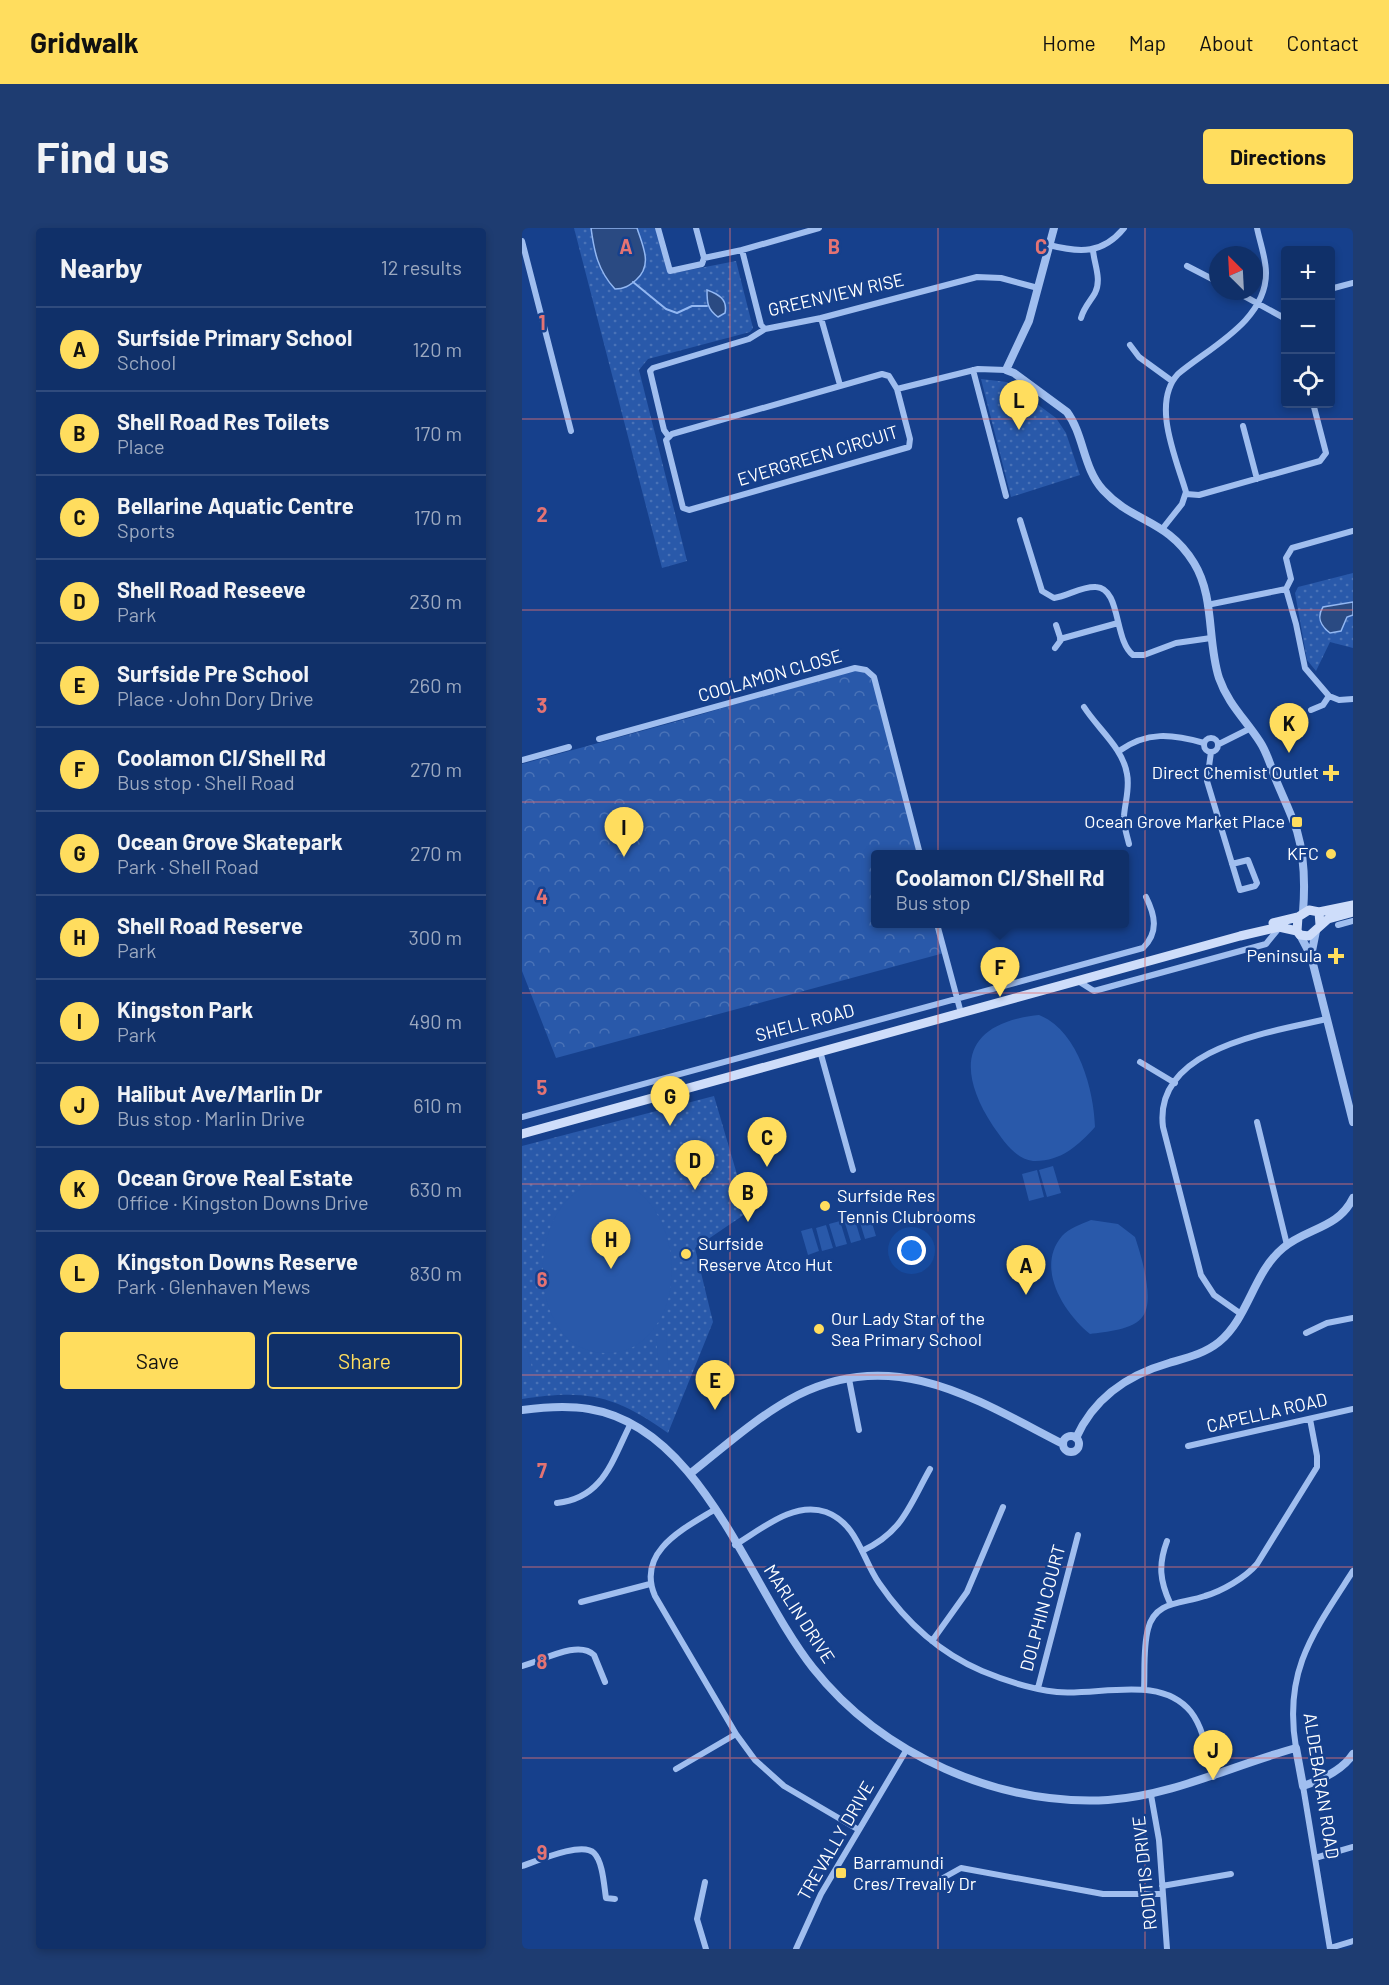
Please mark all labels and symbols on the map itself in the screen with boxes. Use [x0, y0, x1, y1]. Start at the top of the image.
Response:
text: A [619, 234, 633, 258]
text: B [828, 234, 840, 258]
text: C [1035, 234, 1047, 258]
north arrow [1209, 246, 1263, 300]
street label: GREENVIEW RISE [766, 268, 906, 320]
text: 1 [538, 310, 546, 334]
pin: L [1000, 380, 1038, 430]
street label: EVERGREEN CIRCUIT [735, 420, 901, 490]
text: 2 [536, 502, 548, 526]
street label: COOLAMON CLOSE [695, 644, 844, 706]
text: 3 [537, 693, 547, 717]
pin: K [1270, 704, 1308, 753]
place label: Direct Chemist Outlet [1152, 761, 1319, 783]
marker: Direct Chemist Outlet [1324, 766, 1338, 780]
pin: I [604, 808, 644, 857]
place label: Ocean Grove Market Place [1084, 810, 1285, 832]
marker: Ocean Grove Market Place [1290, 815, 1304, 829]
place label: KFC [1287, 842, 1319, 864]
marker: KFC [1324, 847, 1338, 861]
text: 4 [536, 884, 548, 908]
place label: Peninsula [1246, 944, 1322, 966]
marker: Peninsula [1327, 947, 1345, 965]
pin: F [980, 948, 1020, 997]
street label: SHELL ROAD [753, 998, 857, 1046]
text: 5 [537, 1075, 548, 1099]
pin: G [650, 1076, 690, 1126]
pin: C [748, 1118, 786, 1167]
pin: D [676, 1140, 714, 1190]
pin: B [728, 1172, 768, 1222]
place label: Surfside Res Tennis Clubrooms [837, 1184, 976, 1227]
marker: Surfside Res Tennis Clubrooms [818, 1199, 832, 1213]
pin: H [592, 1220, 631, 1269]
place label: Surfside Reserve Atco Hut [698, 1232, 833, 1275]
your location [897, 1236, 926, 1265]
pin: A [1006, 1246, 1046, 1295]
marker: Surfside Reserve Atco Hut [679, 1247, 693, 1261]
text: 6 [537, 1267, 548, 1291]
place label: Our Lady Star of the Sea Primary School [831, 1307, 985, 1350]
marker: Our Lady Star of the Sea Primary School [812, 1322, 826, 1336]
pin: E [696, 1360, 734, 1410]
street label: CAPELLA ROAD [1204, 1387, 1329, 1437]
text: 7 [537, 1458, 547, 1482]
street label: DOLPHIN COURT [1015, 1542, 1070, 1674]
street label: MARLIN DRIVE [760, 1560, 840, 1667]
text: 8 [537, 1649, 548, 1673]
street label: ALDEBARAN ROAD [1300, 1711, 1344, 1860]
pin: J [1194, 1730, 1232, 1780]
street label: TREVALLY DRIVE [792, 1777, 878, 1904]
street label: RODITIS DRIVE [1127, 1815, 1161, 1931]
text: 9 [537, 1840, 547, 1864]
place label: Barramundi Cres/Trevally Dr [853, 1851, 977, 1894]
marker: Barramundi Cres/Trevally Dr [834, 1866, 848, 1880]

